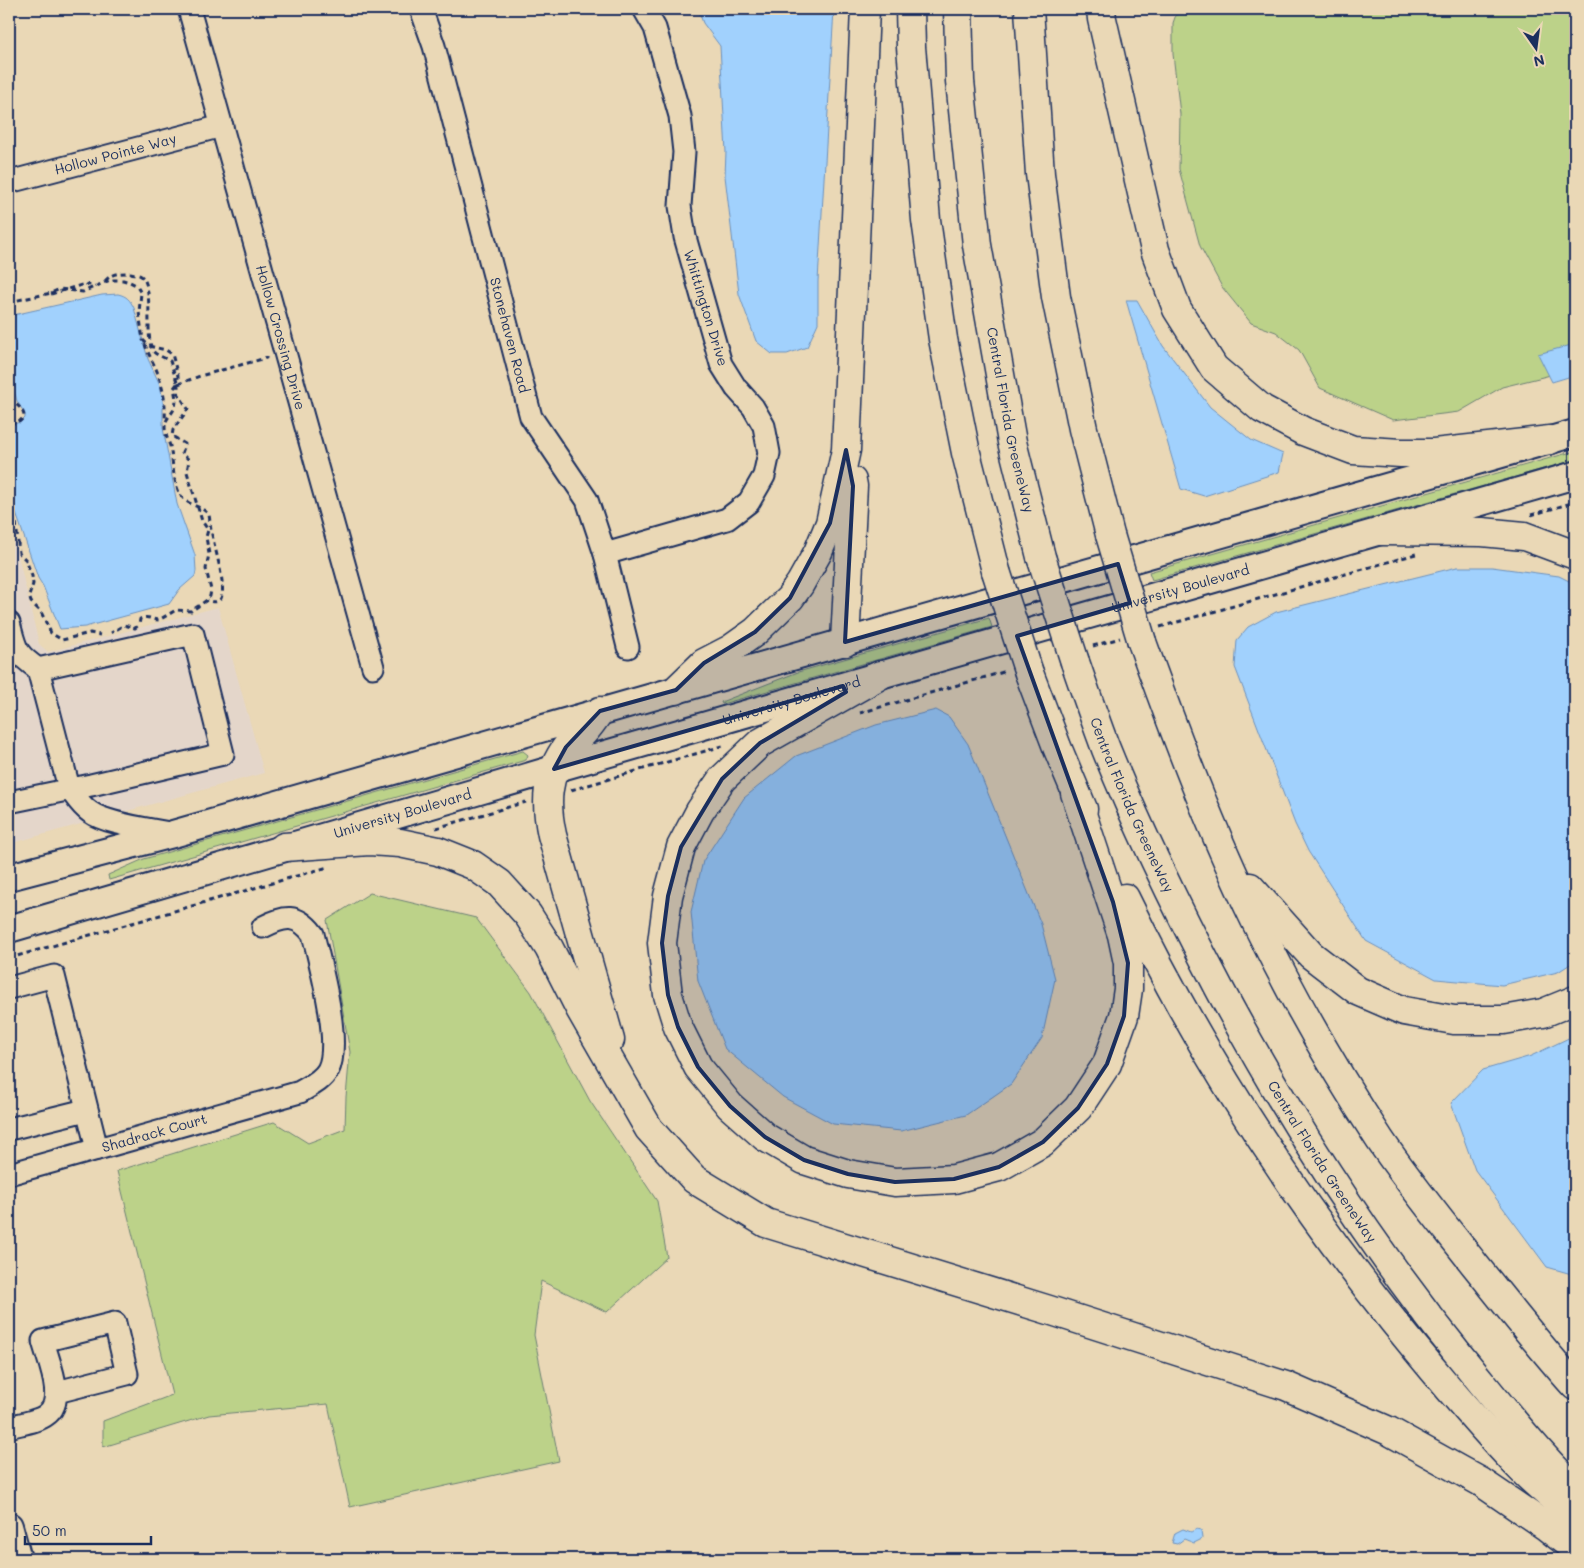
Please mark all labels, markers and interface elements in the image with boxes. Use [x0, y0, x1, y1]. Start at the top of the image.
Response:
north arrow [1512, 22, 1562, 72]
text: N [1532, 51, 1547, 72]
street label: Hollow Pointe Way [52, 128, 178, 179]
street label: Whittington Drive [680, 247, 733, 368]
street label: Hollow Crossing Drive [252, 263, 311, 412]
street label: Stonehaven Road [486, 275, 534, 395]
street label: Central Florida GreeneWay [983, 326, 1039, 515]
street label: University Boulevard [1109, 559, 1252, 617]
street label: University Boulevard [720, 671, 862, 729]
street label: Central Florida GreeneWay [1086, 715, 1179, 895]
street label: University Boulevard [331, 784, 473, 842]
street label: Central Florida GreeneWay [1264, 1077, 1382, 1246]
street label: Shadrack Court [99, 1109, 209, 1156]
scale bar [25, 1513, 151, 1545]
text: 50 m [32, 1520, 67, 1540]

